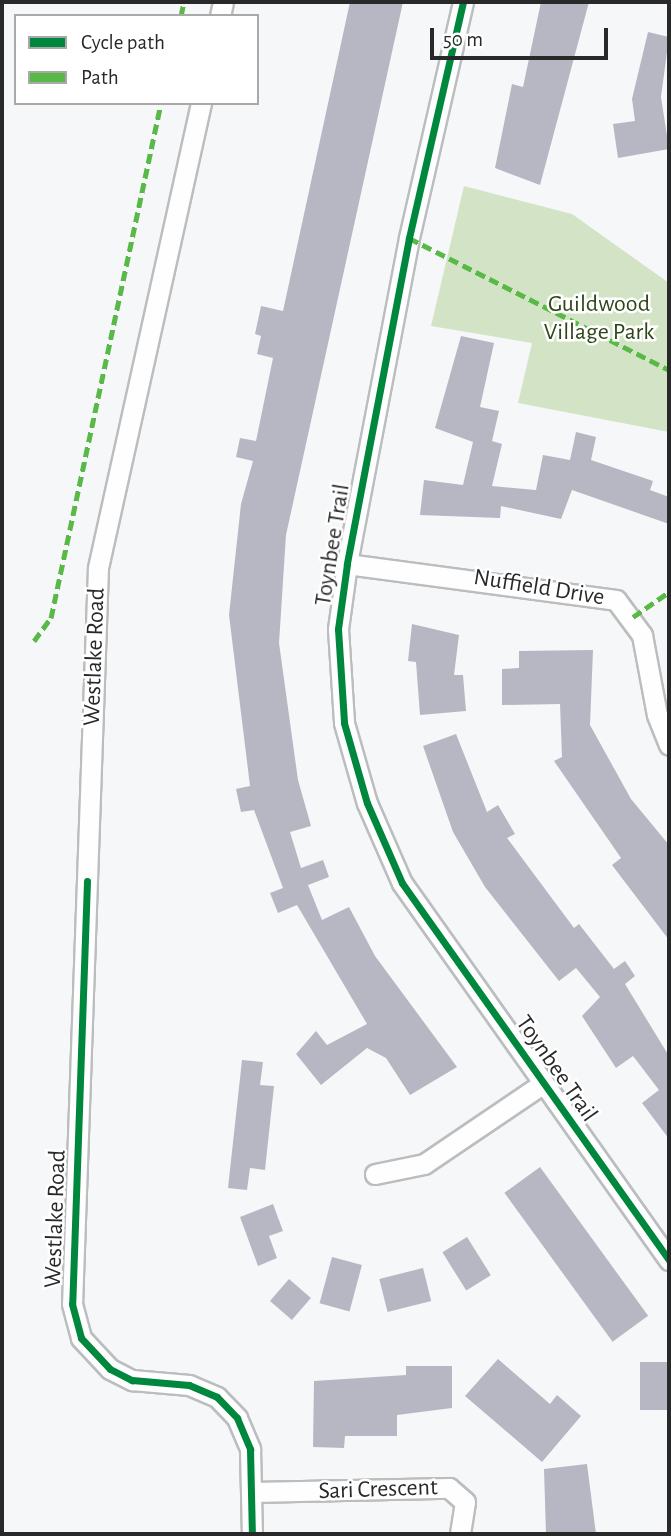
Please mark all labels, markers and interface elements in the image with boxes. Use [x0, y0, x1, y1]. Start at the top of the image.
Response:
legend [14, 14, 259, 105]
scale bar [433, 14, 612, 58]
text: 50 m [443, 29, 483, 50]
text: Cycle path [81, 32, 165, 53]
text: Path [81, 67, 119, 88]
park label: Guildwood Village Park [544, 291, 654, 347]
street label: Toynbee Trail [309, 482, 357, 608]
street label: Nuffield Drive [472, 563, 606, 613]
street label: Westlake Road [78, 587, 112, 727]
street label: Toynbee Trail [509, 1010, 603, 1128]
street label: Westlake Road [39, 1149, 73, 1289]
street label: Sari Crescent [318, 1474, 438, 1506]

